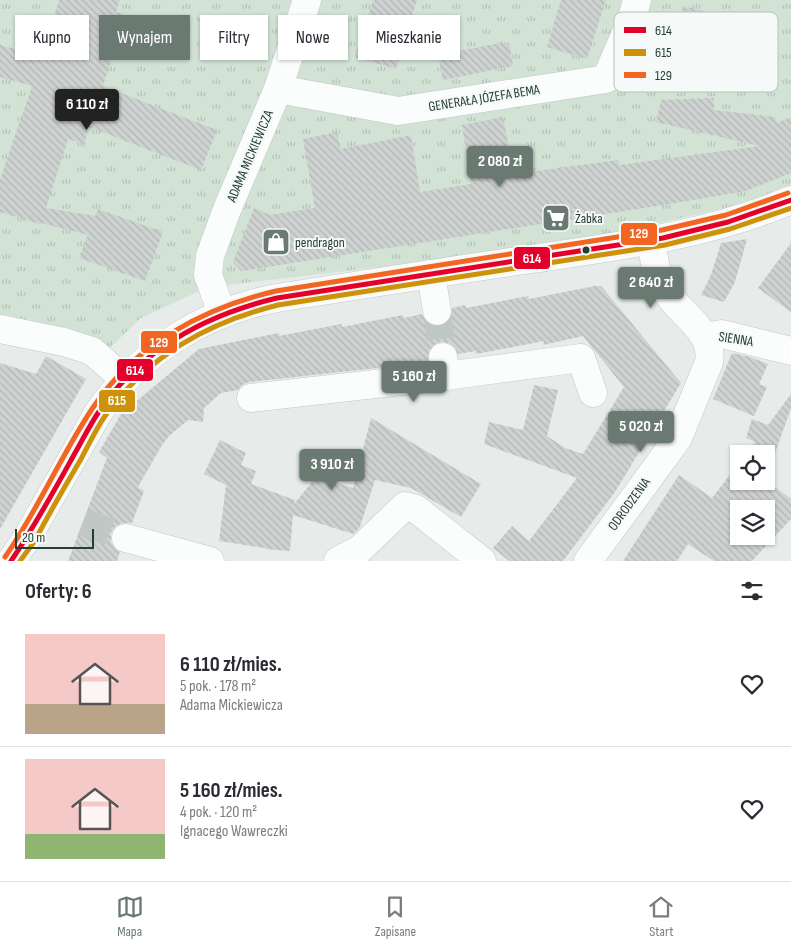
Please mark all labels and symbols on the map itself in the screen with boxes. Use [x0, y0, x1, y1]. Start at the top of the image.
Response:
legend [614, 12, 778, 92]
text: 614 [655, 22, 672, 39]
text: 615 [655, 44, 672, 61]
text: 129 [655, 67, 672, 84]
street label: GENERAŁA JÓZEFA BEMA [427, 81, 542, 115]
pin: 6 110 zł [35, 88, 139, 131]
street label: ADAMA MICKIEWICZA [223, 106, 277, 206]
pin: 2 080 zł [448, 146, 552, 188]
supermarket icon: Żabka [541, 203, 571, 233]
place label: Żabka [575, 210, 603, 227]
line badge: 129 [620, 222, 658, 246]
text: 129 [630, 225, 649, 242]
shop icon: pendragon [261, 227, 291, 257]
place label: pendragon [295, 234, 345, 251]
unlabelled marker [581, 245, 591, 255]
line badge: 614 [513, 246, 551, 270]
text: 614 [523, 250, 542, 267]
pin: 2 640 zł [599, 266, 703, 309]
street label: SIENNA [717, 328, 756, 350]
line badge: 129 [140, 330, 178, 354]
text: 129 [150, 334, 169, 351]
line badge: 614 [116, 358, 154, 382]
pin: 5 160 zł [362, 360, 466, 403]
text: 614 [126, 362, 145, 379]
line badge: 615 [98, 389, 136, 413]
text: 615 [108, 392, 126, 409]
pin: 5 020 zł [589, 410, 693, 453]
pin: 3 910 zł [280, 448, 384, 491]
street label: ODRODZENIA [604, 473, 654, 534]
scale bar [15, 526, 94, 549]

